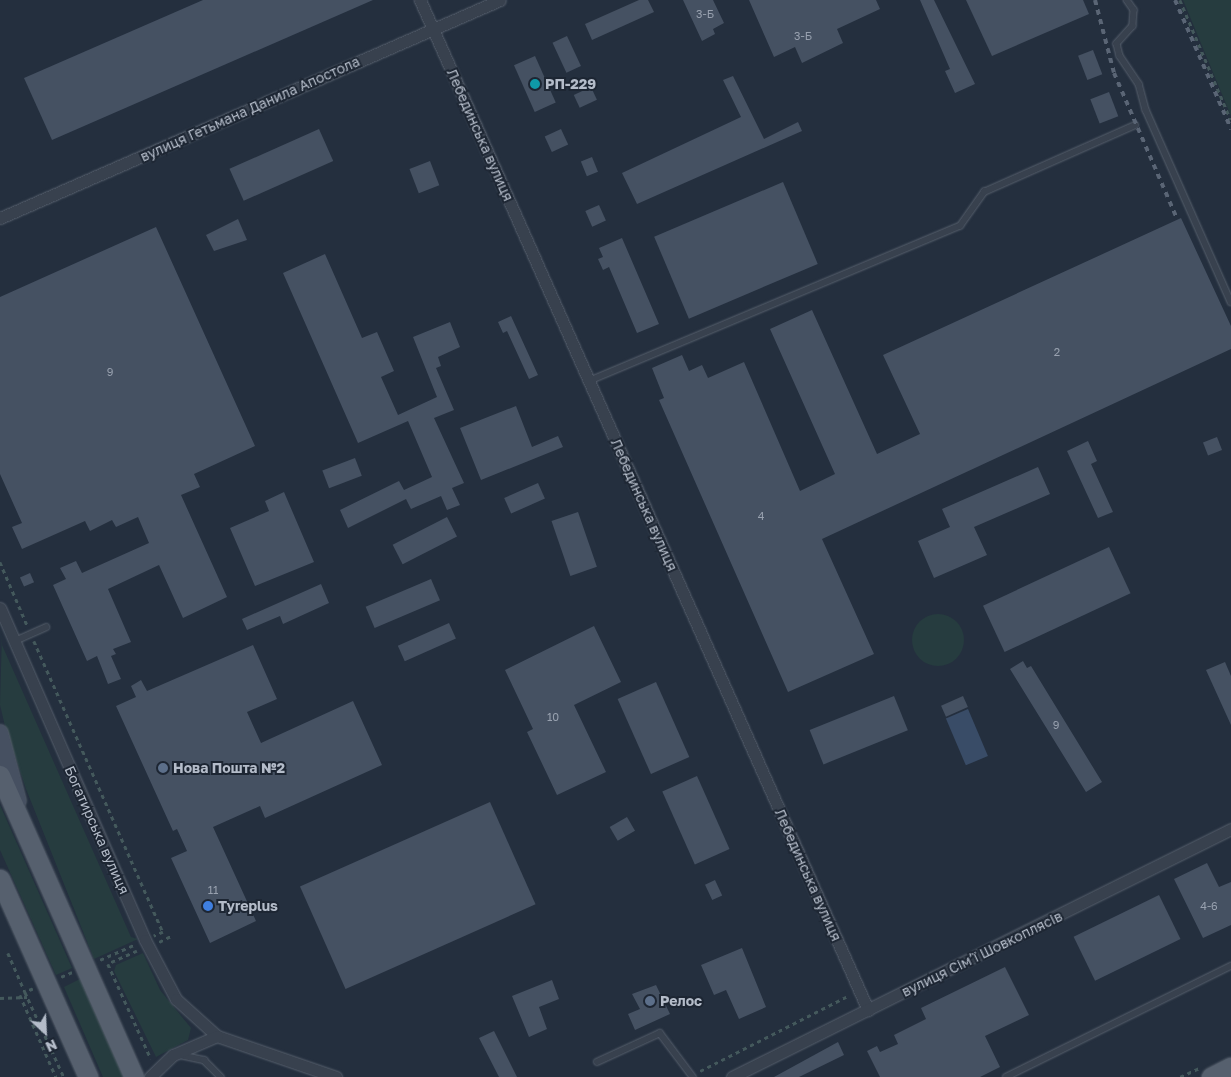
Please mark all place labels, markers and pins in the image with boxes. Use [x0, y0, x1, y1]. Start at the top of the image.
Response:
place label: РП-229 [545, 76, 596, 92]
marker: РП-229 [529, 78, 541, 90]
place label: Нова Пошта №2 [173, 760, 285, 776]
marker: Нова Пошта №2 [157, 762, 169, 774]
place label: Tyreplus [218, 898, 278, 914]
marker: Tyreplus [202, 900, 214, 912]
place label: Релос [660, 993, 702, 1009]
marker: Релос [644, 995, 656, 1007]

